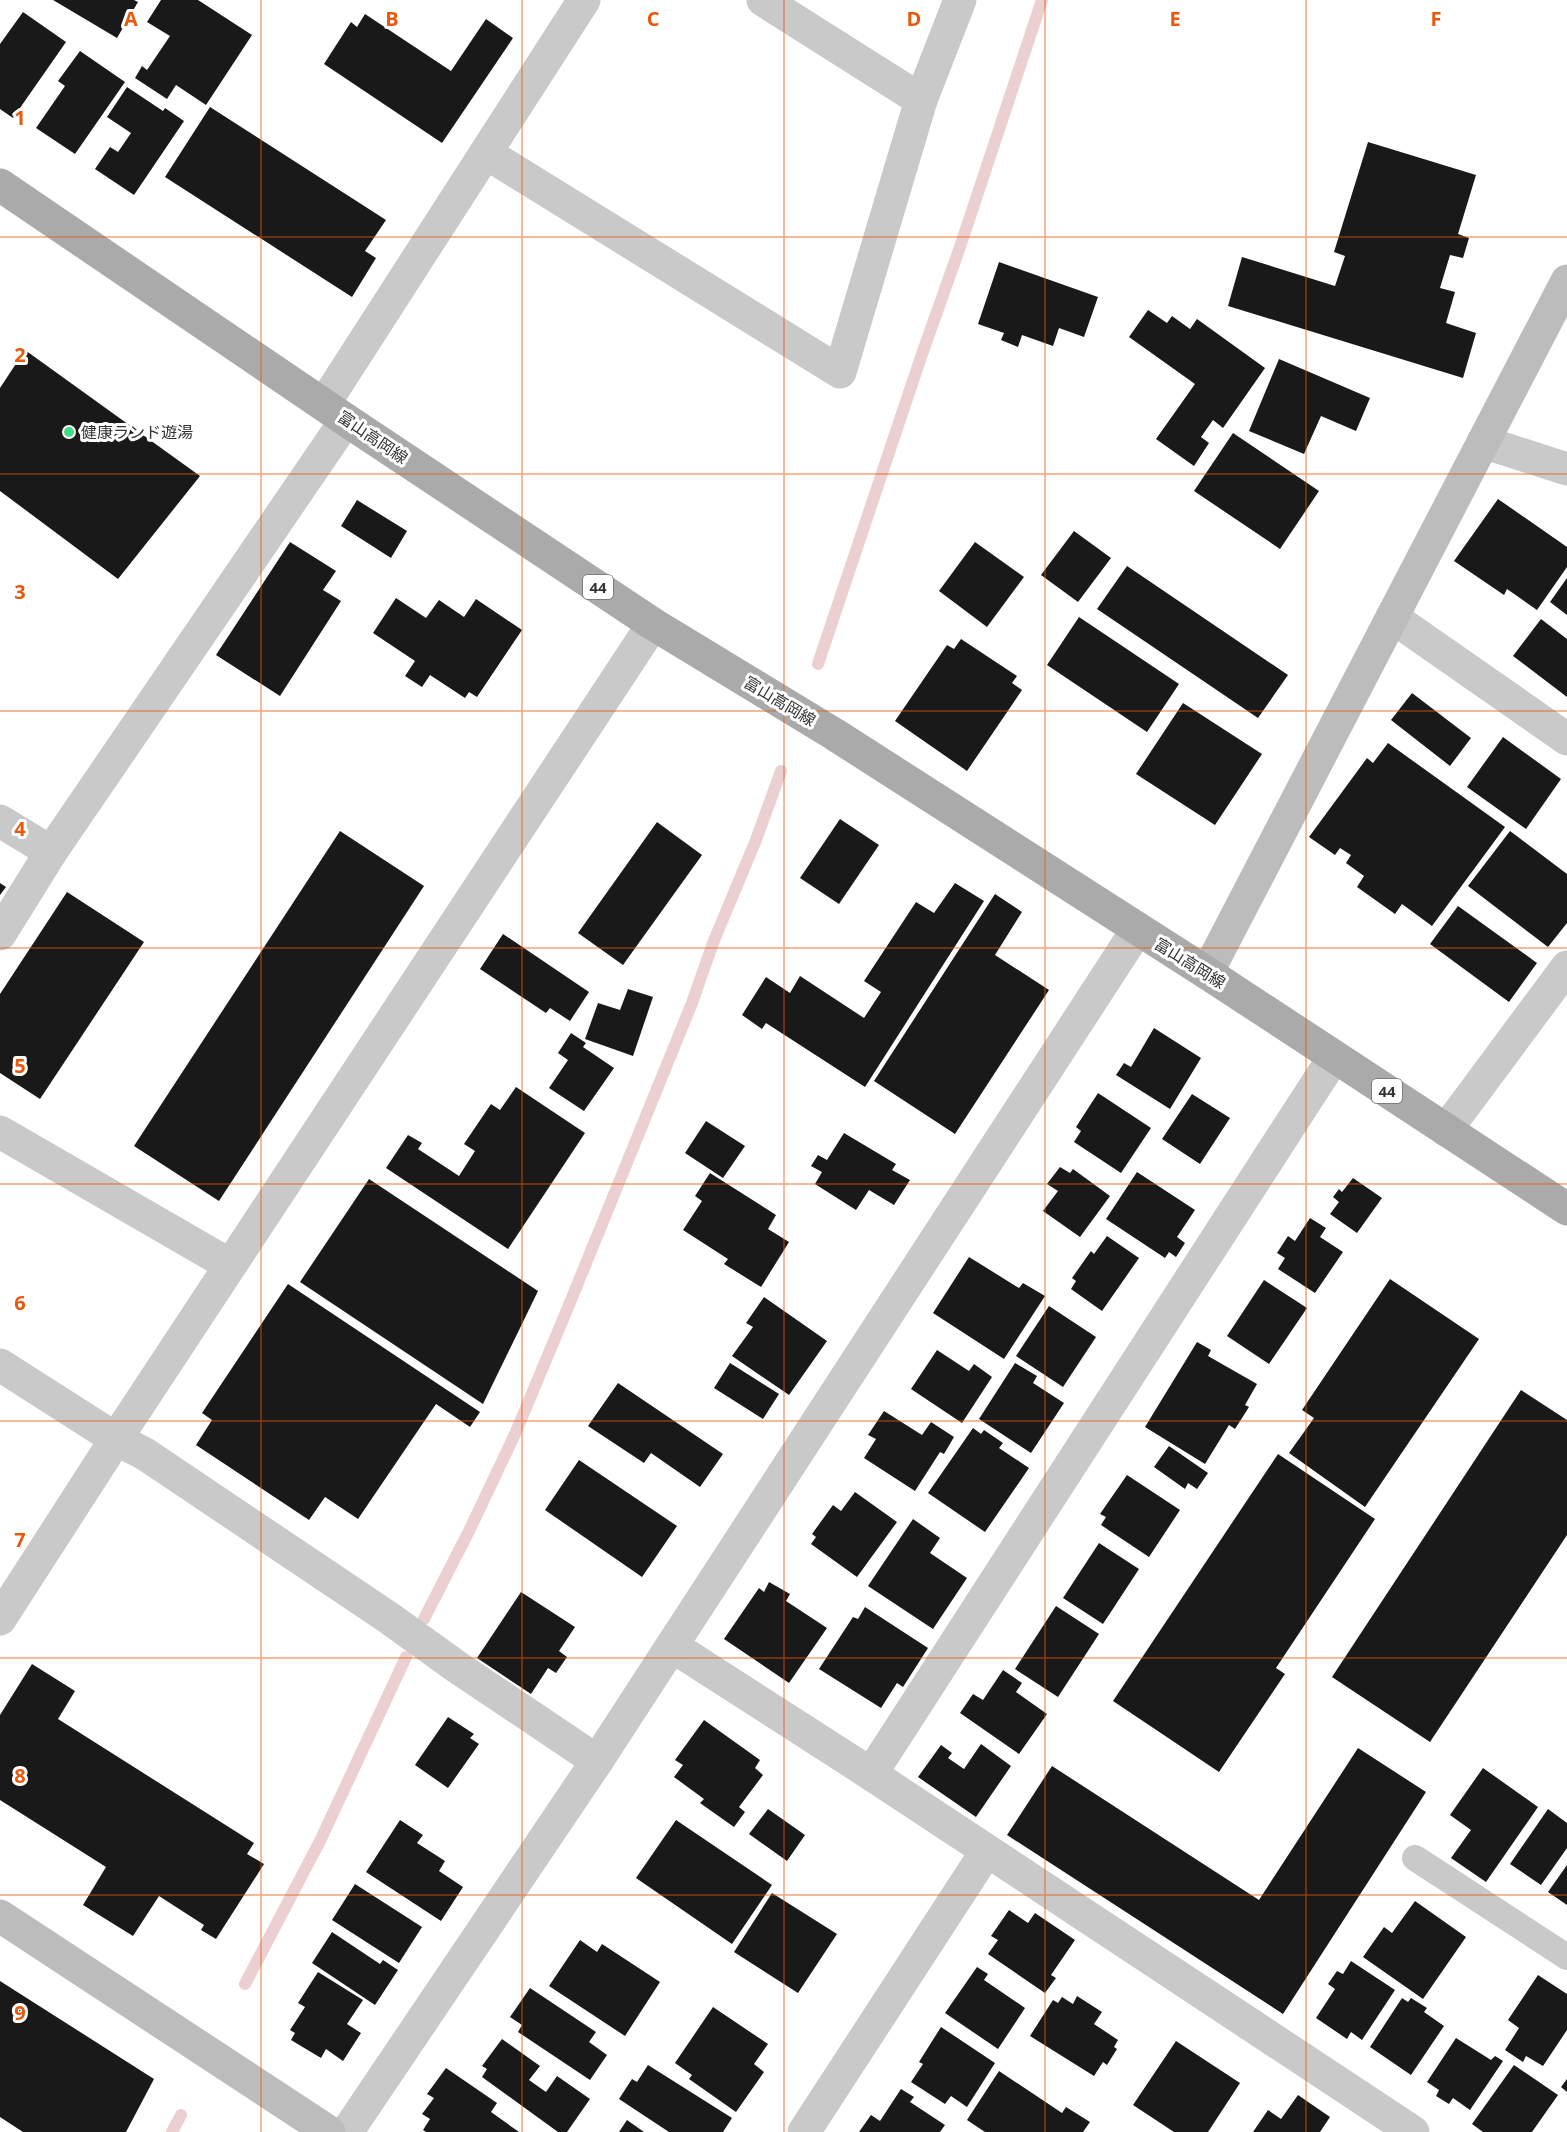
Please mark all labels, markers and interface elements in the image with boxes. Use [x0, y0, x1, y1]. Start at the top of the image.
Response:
text: A [124, 5, 138, 32]
text: B [385, 5, 399, 32]
text: C [647, 5, 660, 32]
text: D [907, 5, 921, 32]
text: E [1169, 5, 1181, 32]
text: F [1431, 5, 1441, 32]
text: 1 [14, 104, 26, 131]
text: 2 [14, 341, 26, 368]
street label: 富山高岡線 [334, 406, 412, 468]
place label: 健康ランド遊湯 [81, 421, 193, 443]
marker: 健康ランド遊湯 [62, 425, 76, 439]
road number: 44 [583, 575, 613, 599]
text: 3 [14, 578, 26, 605]
street label: 富山高岡線 [740, 671, 820, 731]
text: 4 [14, 815, 26, 842]
street label: 富山高岡線 [1150, 932, 1230, 994]
text: 5 [14, 1052, 26, 1079]
road number: 44 [1372, 1079, 1402, 1103]
text: 6 [14, 1289, 26, 1316]
text: 7 [14, 1526, 26, 1553]
text: 8 [14, 1762, 26, 1789]
text: 9 [14, 1999, 26, 2026]

